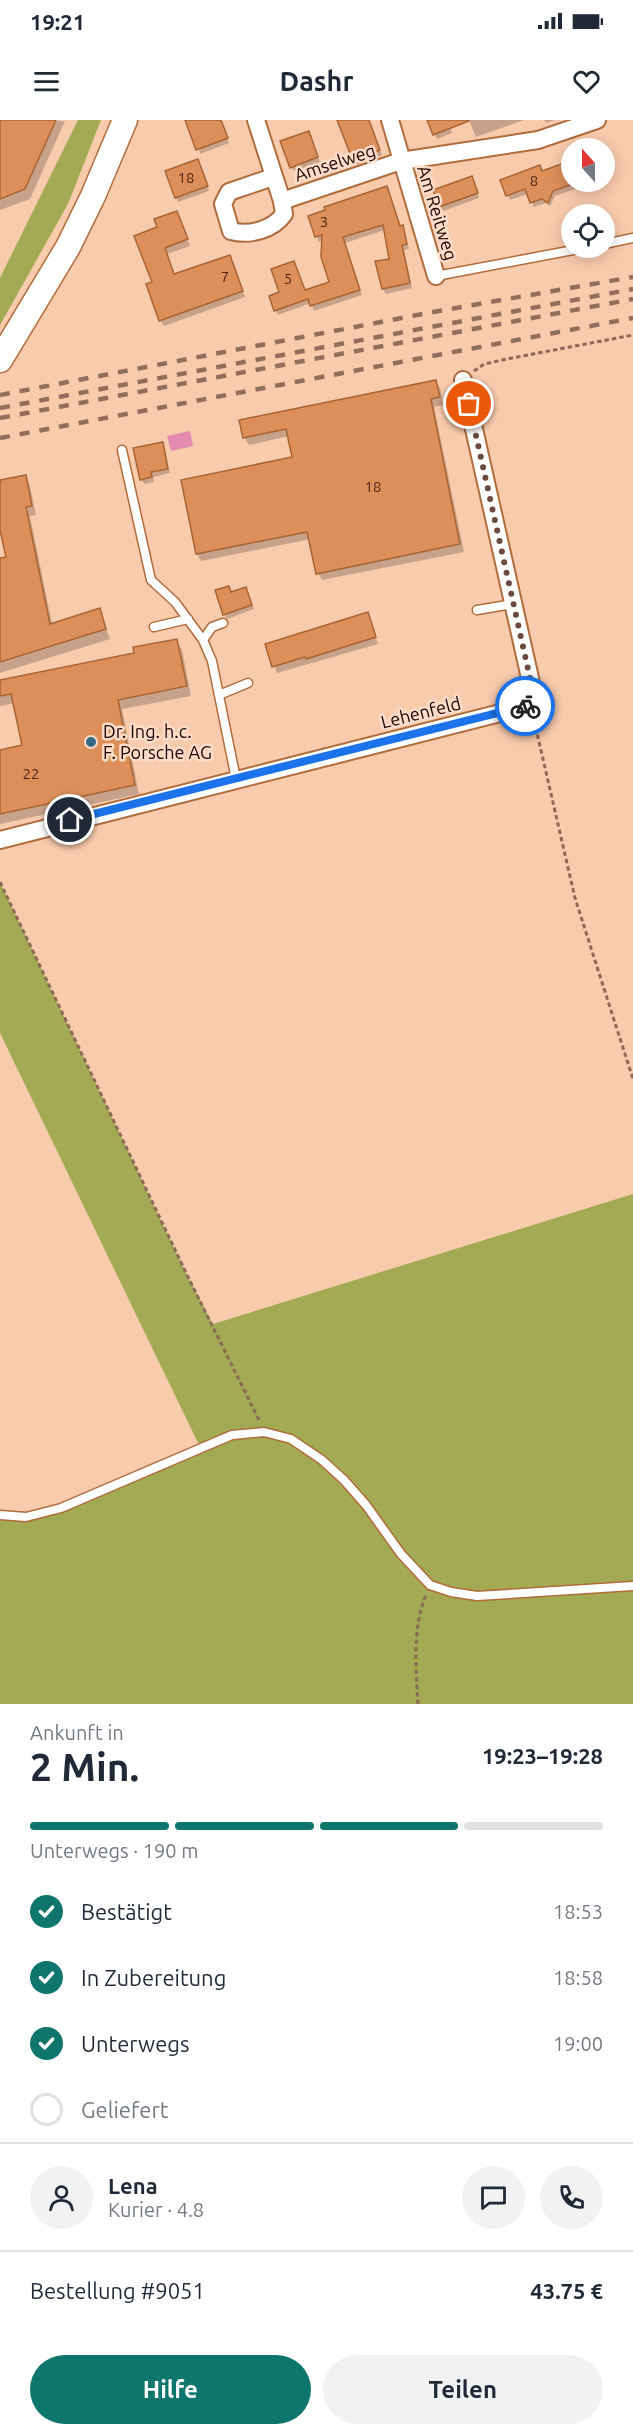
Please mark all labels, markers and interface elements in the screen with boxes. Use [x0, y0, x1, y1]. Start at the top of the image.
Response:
text: 19:21 [30, 9, 85, 34]
icon: menu [30, 65, 63, 98]
icon: heart [570, 65, 603, 98]
text: Dashr [280, 66, 353, 96]
north arrow [561, 138, 615, 192]
map controls [561, 138, 615, 258]
street label: Amselweg [292, 140, 378, 185]
street label: Am Reitweg [414, 163, 462, 263]
house number: 18 [178, 169, 194, 186]
house number: 8 [530, 172, 538, 189]
button: locate [561, 204, 615, 258]
house number: 3 [320, 213, 328, 230]
house number: 7 [221, 268, 229, 285]
house number: 5 [284, 270, 292, 287]
pin [443, 378, 494, 429]
icon: bag [452, 387, 485, 420]
house number: 18 [365, 478, 381, 495]
courier [495, 676, 555, 736]
icon: bike [509, 690, 542, 723]
street label: Lehenfeld [379, 692, 463, 732]
place label: Dr. Ing. h.c. F. Porsche AG [103, 721, 212, 762]
marker: Dr. Ing. h.c. F. Porsche AG [84, 735, 98, 749]
house number: 22 [23, 765, 39, 782]
pin [44, 794, 95, 845]
icon: home [53, 803, 86, 836]
text: Ankunft in [30, 1721, 124, 1744]
text: 19:23–19:28 [482, 1743, 603, 1768]
text: 2 Min. [30, 1745, 139, 1788]
text: Unterwegs · 190 m [30, 1839, 198, 1862]
icon: check [30, 1895, 63, 1928]
text: Bestätigt [81, 1899, 172, 1924]
text: 18:53 [553, 1900, 603, 1923]
icon: check [30, 1961, 63, 1994]
text: In Zubereitung [81, 1965, 226, 1990]
text: 18:58 [553, 1966, 603, 1989]
icon: check [30, 2027, 63, 2060]
text: Unterwegs [81, 2031, 190, 2056]
text: 19:00 [553, 2032, 603, 2055]
text: Geliefert [81, 2097, 168, 2122]
button: person [30, 2166, 93, 2229]
button: chat [462, 2166, 525, 2229]
button: phone [540, 2166, 603, 2229]
text: Lena [108, 2173, 158, 2198]
text: Kurier · 4.8 [108, 2198, 204, 2221]
text: Bestellung #9051 [30, 2278, 205, 2303]
text: 43.75 € [530, 2278, 603, 2303]
button: Hilfe [30, 2355, 311, 2424]
button: Teilen [323, 2355, 603, 2424]

